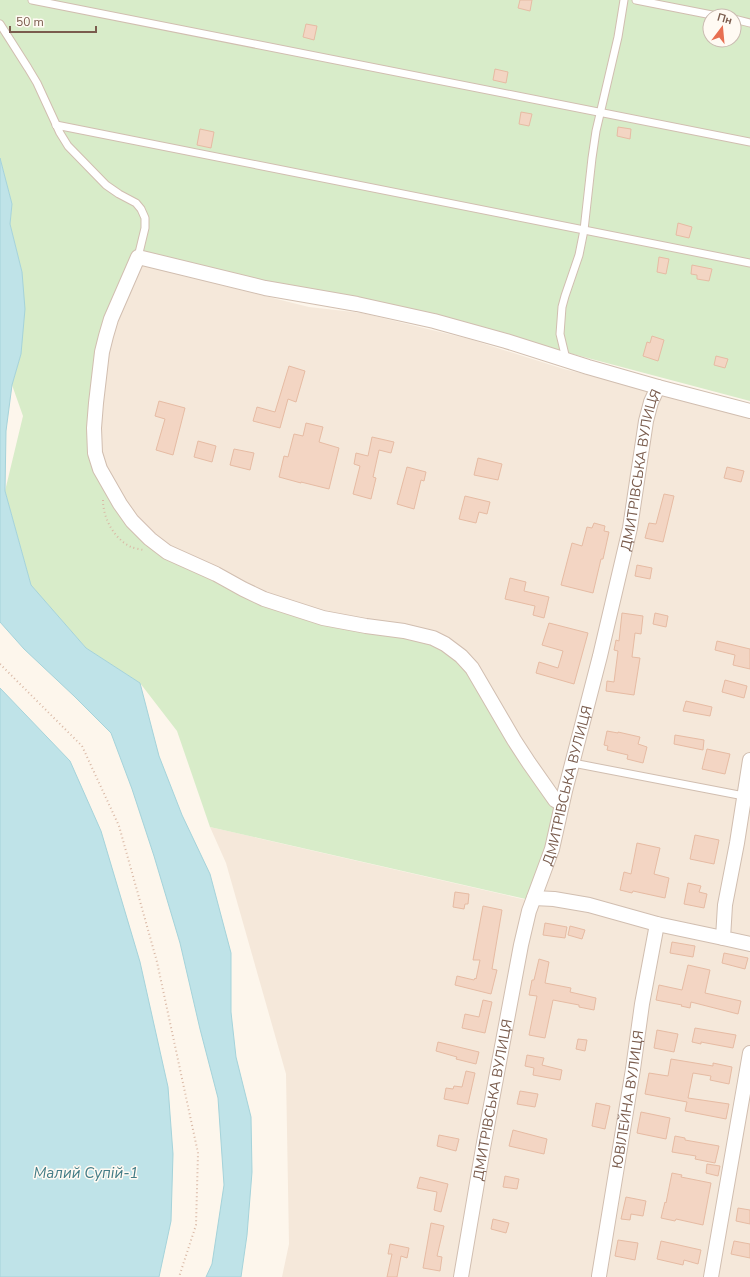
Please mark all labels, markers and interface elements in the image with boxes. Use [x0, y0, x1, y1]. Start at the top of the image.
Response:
scale bar [10, 8, 96, 34]
north arrow [702, 8, 742, 48]
text: Пн [715, 10, 734, 28]
text: 50 m [16, 14, 44, 30]
street label: ДМИТРІВСЬКА ВУЛИЦЯ [616, 386, 665, 552]
street label: ДМИТРІВСЬКА ВУЛИЦЯ [537, 703, 596, 868]
street label: ДМИТРІВСЬКА ВУЛИЦЯ [468, 1017, 516, 1182]
street label: ЮВІЛЕЙНА ВУЛИЦЯ [607, 1029, 648, 1170]
water label: Малий Супій-1 [33, 1163, 139, 1183]

